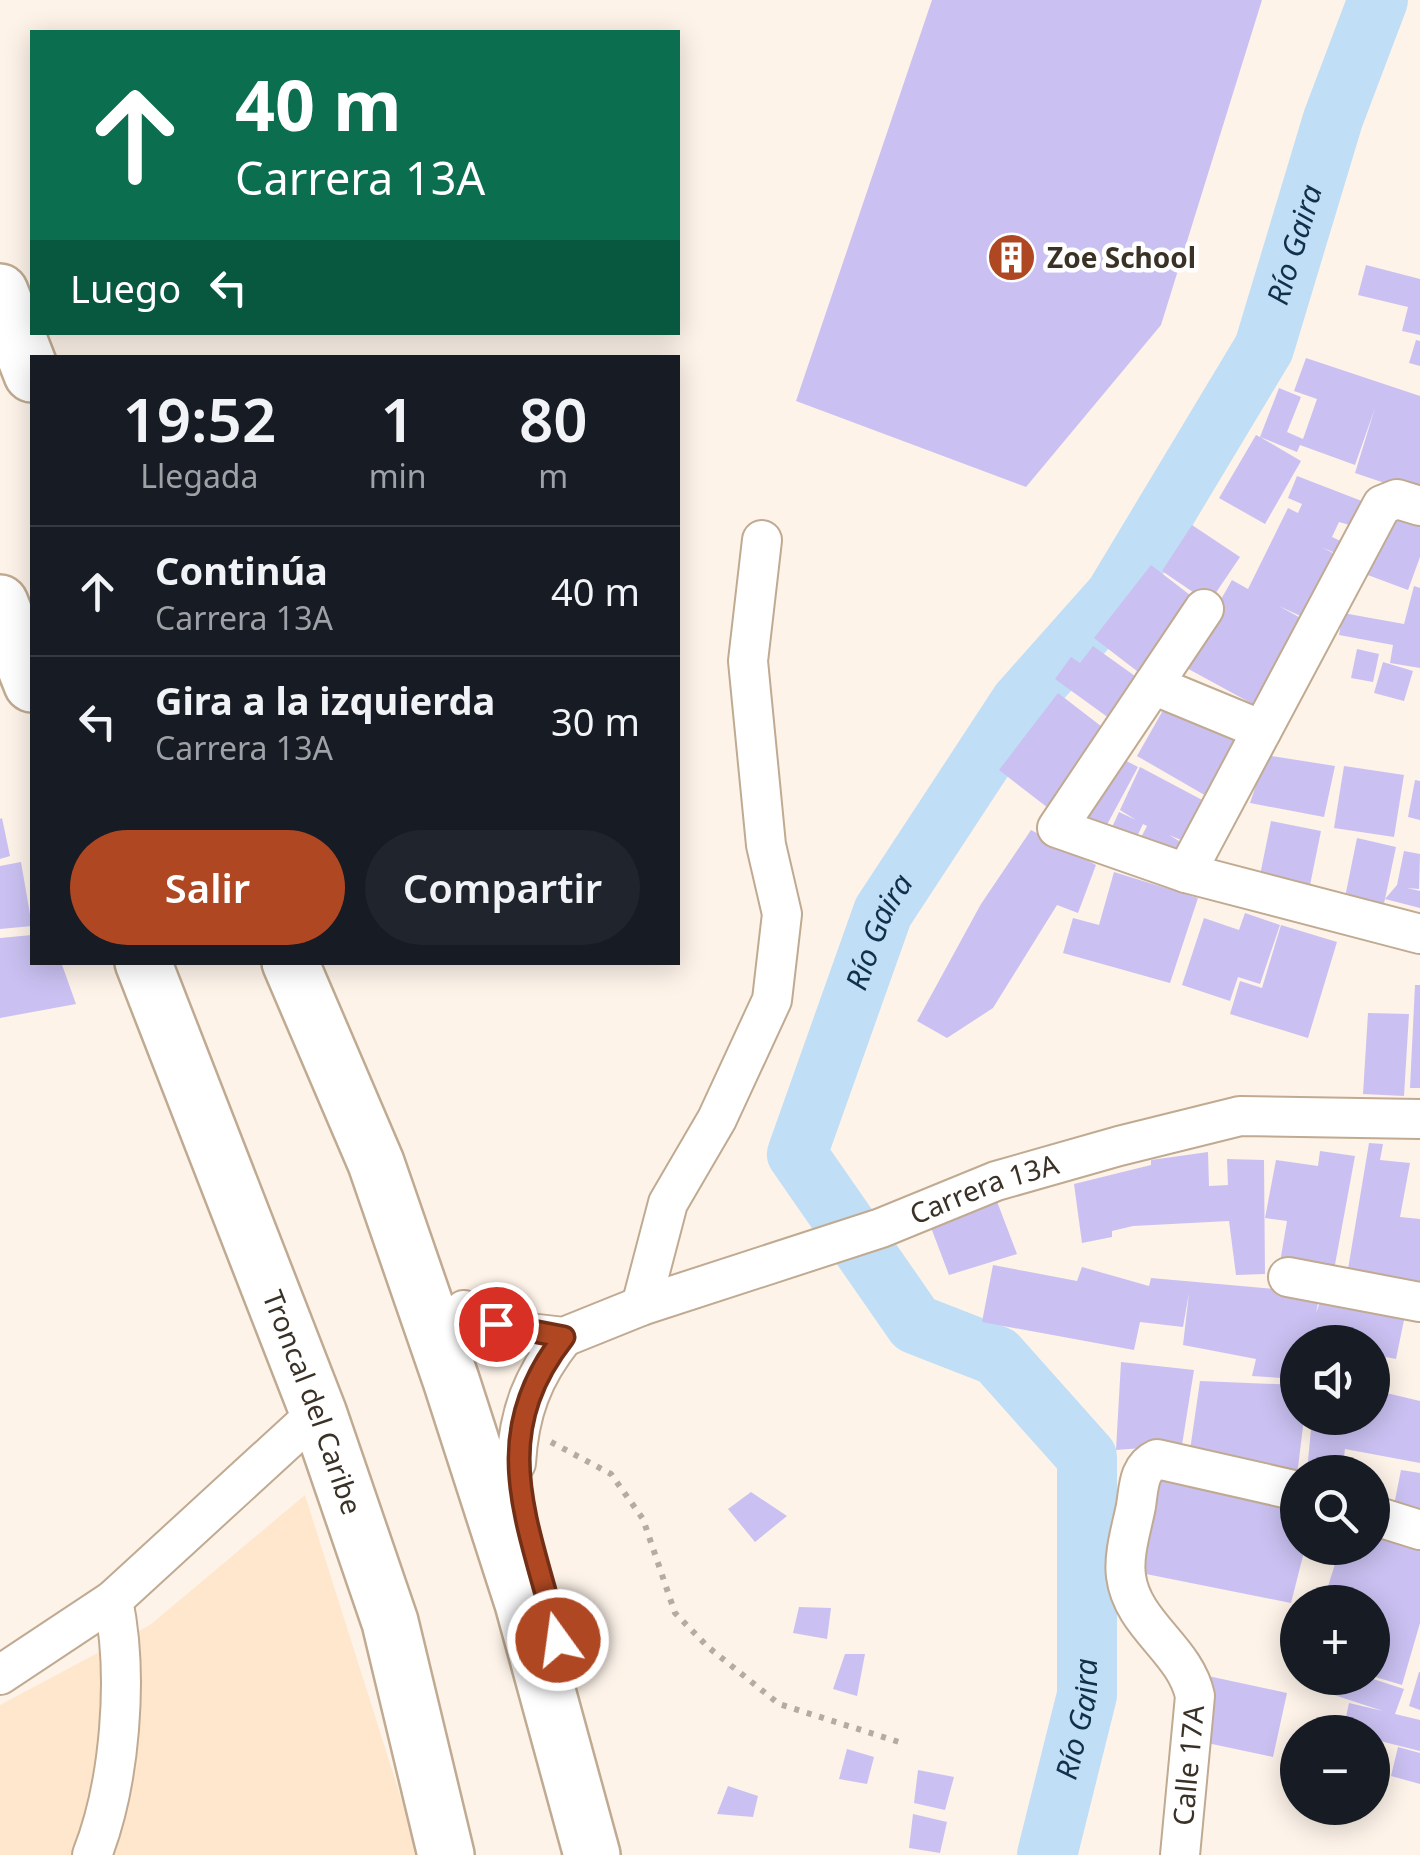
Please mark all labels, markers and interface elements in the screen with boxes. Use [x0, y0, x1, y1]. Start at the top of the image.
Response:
text: 40 m [235, 56, 402, 152]
icon: ahead [70, 70, 200, 200]
text: Carrera 13A [235, 147, 485, 208]
water label: Río Gaira [1256, 180, 1331, 309]
building icon: Zoe School [986, 232, 1038, 284]
place label: Zoe School [1047, 238, 1196, 276]
icon: left [201, 260, 256, 315]
text: Luego [70, 262, 181, 314]
text: 19:52 [122, 378, 276, 460]
text: 1 [380, 378, 415, 460]
text: 80 [519, 378, 588, 460]
text: Llegada [140, 454, 258, 497]
text: min [369, 454, 427, 497]
text: m [538, 454, 568, 497]
text: Continúa [155, 544, 328, 596]
icon: ahead [70, 564, 125, 619]
text: 40 m [551, 565, 640, 617]
text: Carrera 13A [155, 596, 333, 639]
text: Gira a la izquierda [155, 674, 495, 726]
icon: left [70, 694, 125, 749]
text: 30 m [551, 695, 640, 747]
text: Carrera 13A [155, 726, 333, 769]
button: Salir [70, 830, 345, 945]
button: Compartir [365, 830, 640, 945]
water label: Río Gaira [835, 865, 922, 995]
street label: Carrera 13A [904, 1144, 1063, 1232]
pin [454, 1282, 539, 1367]
street label: Troncal del Caribe [255, 1285, 372, 1519]
icon: arrive [469, 1297, 524, 1352]
map controls [1280, 1325, 1390, 1825]
button: sound [1280, 1325, 1390, 1435]
button: search [1280, 1455, 1390, 1565]
button: + [1280, 1585, 1390, 1695]
position arrow [506, 1588, 610, 1692]
water label: Río Gaira [1045, 1658, 1106, 1784]
street label: Calle 17A [1163, 1703, 1212, 1827]
button: − [1280, 1715, 1390, 1825]

